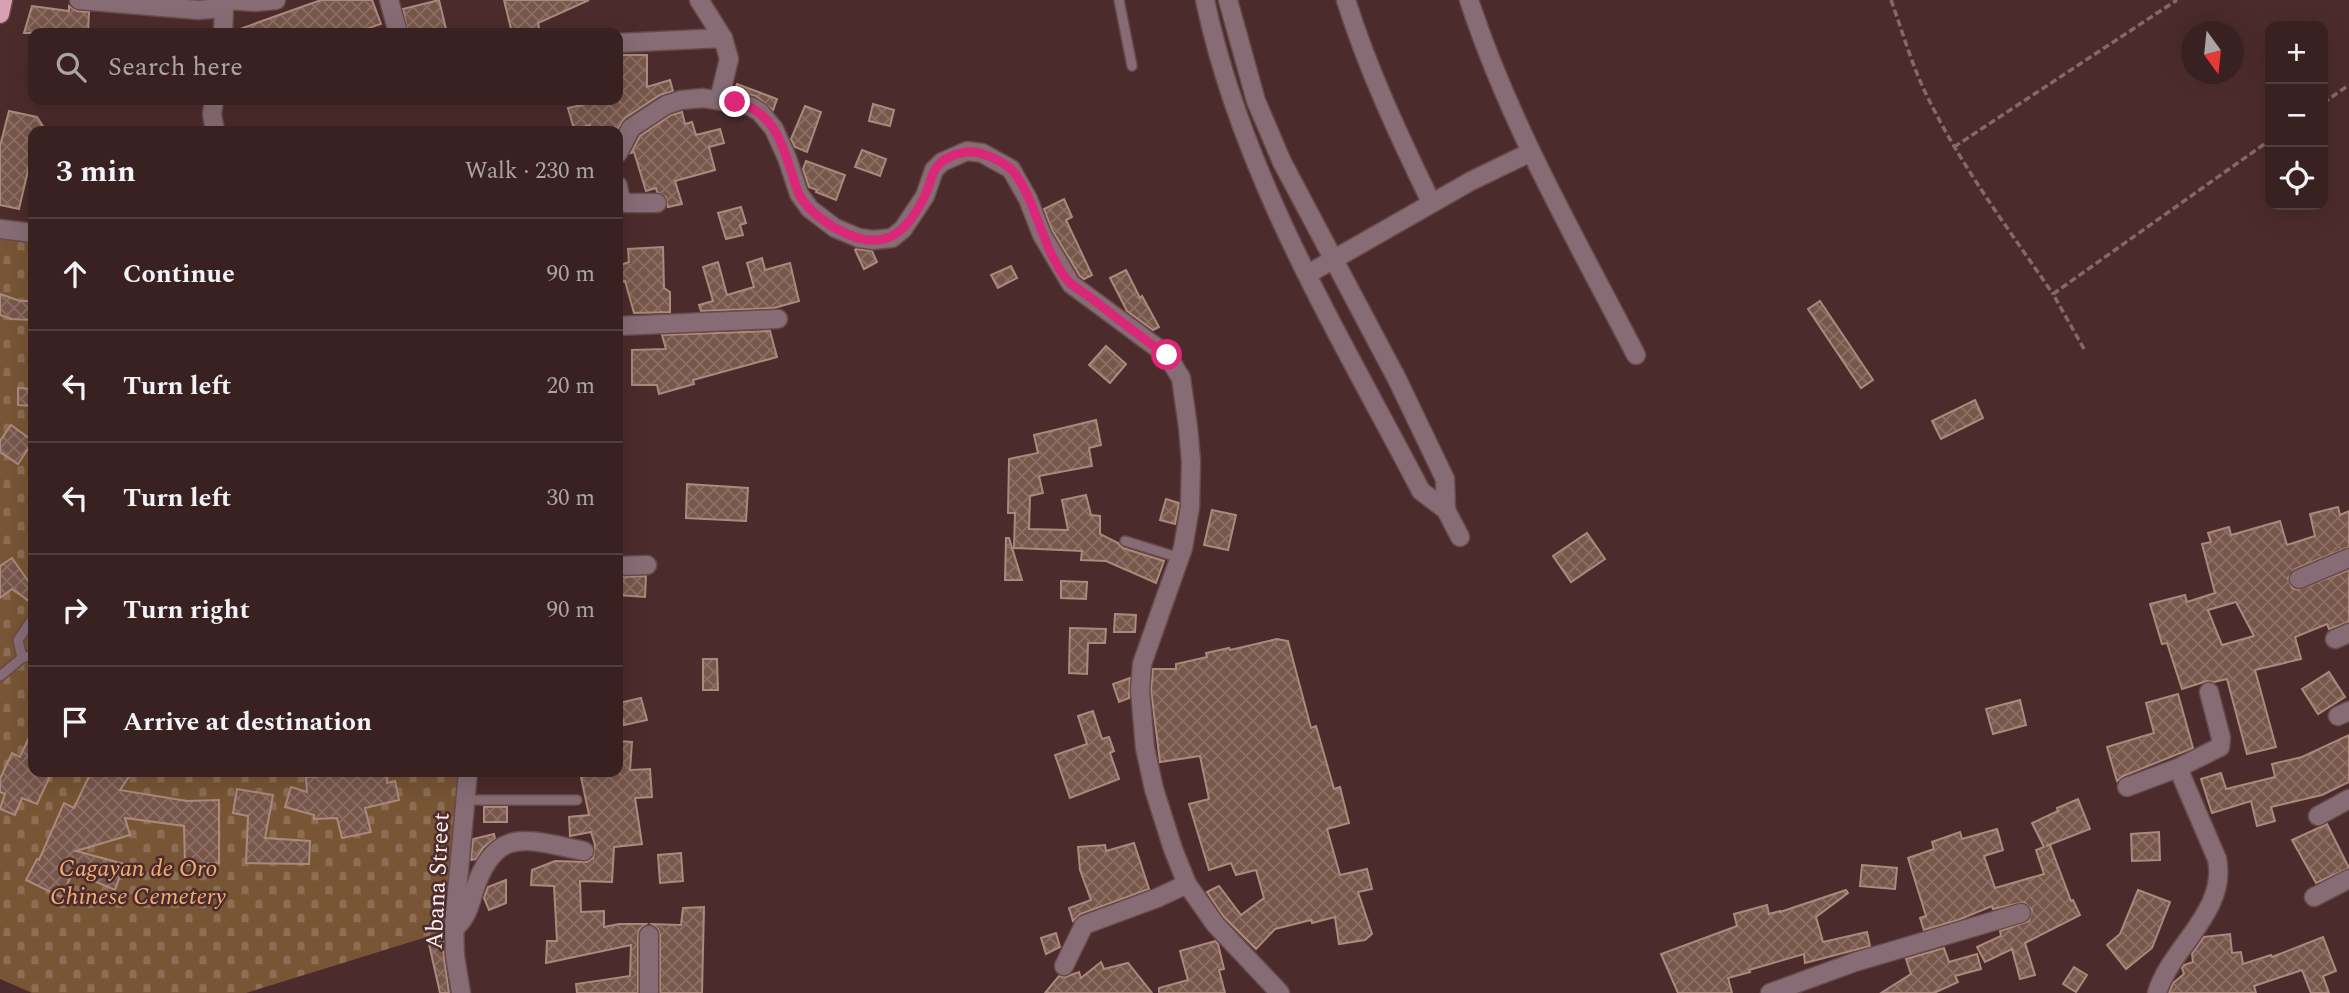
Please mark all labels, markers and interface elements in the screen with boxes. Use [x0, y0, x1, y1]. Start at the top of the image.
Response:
north arrow [2181, 21, 2244, 84]
map controls [2265, 21, 2328, 210]
button: + [2265, 21, 2328, 84]
search box [28, 28, 623, 105]
text: Search here [108, 47, 243, 87]
icon: search [52, 48, 90, 86]
button: − [2265, 84, 2328, 147]
route end [719, 86, 750, 117]
button: locate [2265, 147, 2328, 210]
text: 3 min [56, 149, 136, 195]
text: Walk · 230 m [465, 154, 595, 189]
text: Continue [123, 254, 235, 294]
icon: ahead [56, 255, 94, 293]
text: 90 m [546, 257, 595, 292]
route start [1151, 339, 1182, 370]
text: Turn left [123, 366, 231, 406]
icon: left [56, 367, 94, 405]
text: 20 m [546, 369, 595, 404]
text: Turn left [123, 478, 231, 518]
icon: left [56, 479, 94, 517]
text: 30 m [546, 481, 595, 516]
text: Turn right [123, 590, 250, 630]
icon: right [56, 591, 94, 629]
text: 90 m [546, 593, 595, 628]
text: Arrive at destination [123, 702, 372, 742]
icon: arrive [56, 703, 94, 741]
street label: Abana Street [416, 812, 460, 951]
park label: Cagayan de Oro Chinese Cemetery [50, 851, 226, 915]

